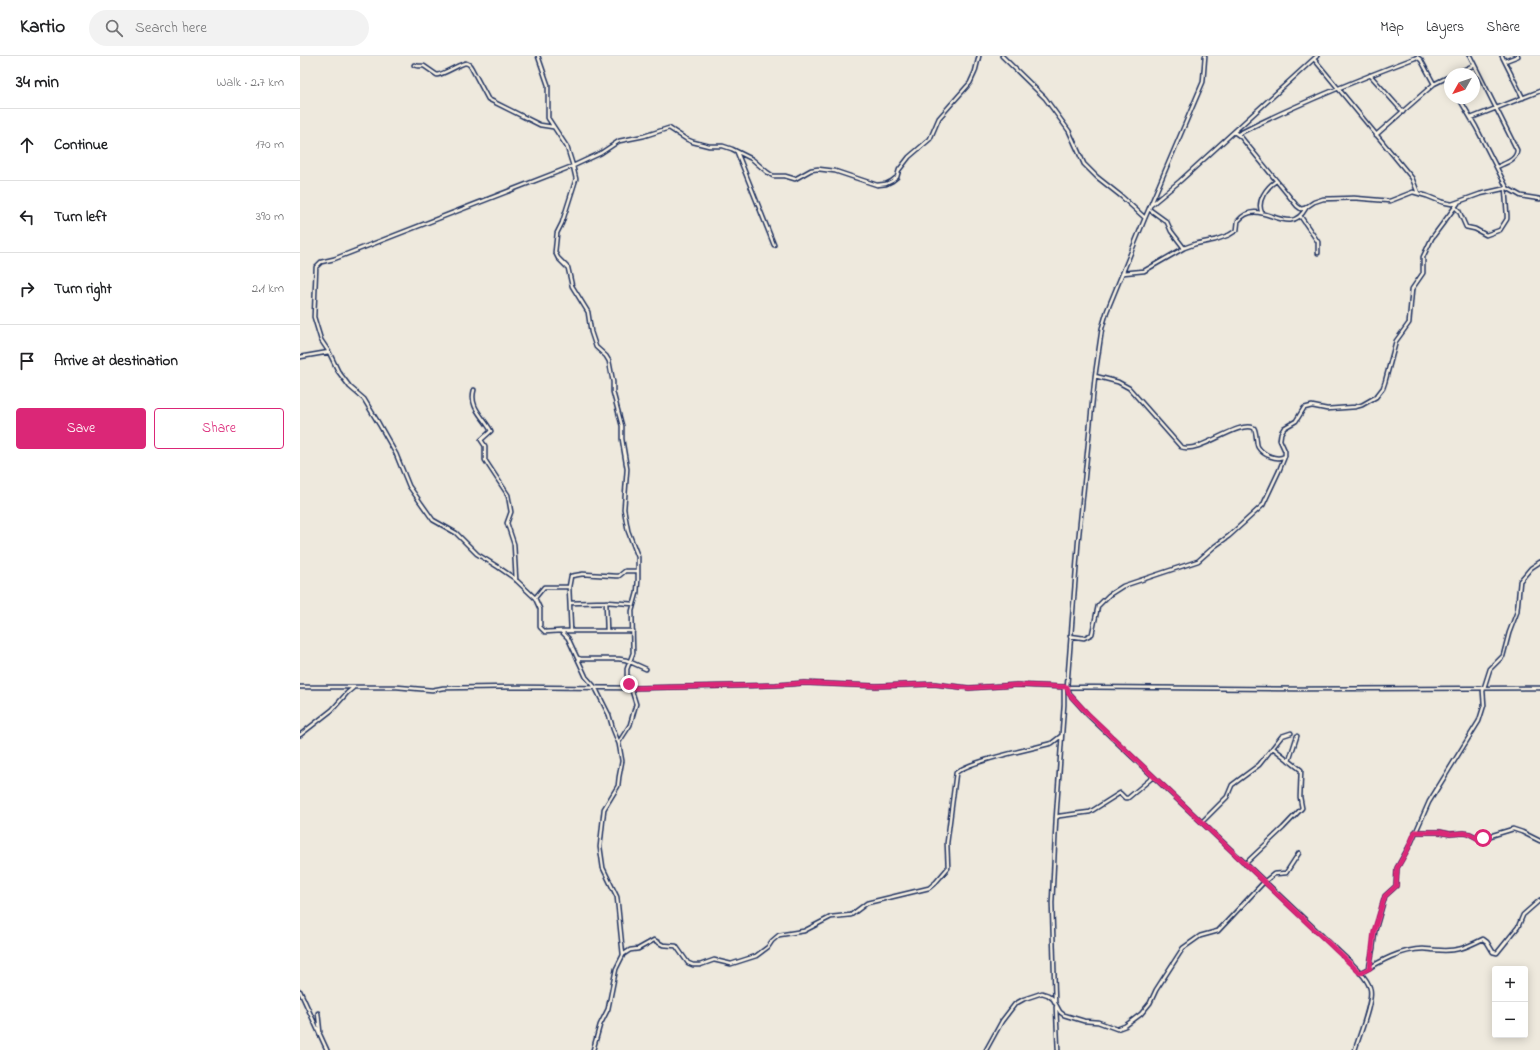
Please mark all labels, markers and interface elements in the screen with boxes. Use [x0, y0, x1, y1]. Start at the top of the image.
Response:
search box [89, 10, 369, 46]
text: Kartio [20, 14, 65, 41]
icon: search [103, 17, 125, 39]
text: Search here [135, 17, 207, 39]
text: Map [1380, 17, 1404, 38]
text: Layers [1426, 17, 1464, 38]
text: Share [1486, 17, 1520, 38]
north arrow [1444, 68, 1480, 104]
text: 34 min [16, 70, 59, 95]
text: Walk · 2.7 km [216, 73, 284, 92]
icon: ahead [16, 134, 38, 156]
text: Continue [54, 134, 108, 156]
text: 170 m [256, 135, 284, 154]
icon: left [16, 206, 38, 228]
text: Turn left [54, 206, 107, 228]
text: 390 m [256, 207, 284, 226]
icon: right [16, 278, 38, 300]
text: Turn right [54, 278, 112, 300]
text: 2.1 km [252, 279, 284, 298]
icon: arrive [16, 350, 38, 372]
text: Arrive at destination [54, 350, 178, 372]
button: Save [16, 408, 146, 449]
button: Share [154, 408, 284, 449]
route end [620, 675, 638, 693]
route start [1474, 829, 1492, 847]
map controls [1492, 966, 1528, 1038]
button: + [1492, 966, 1528, 1002]
button: − [1492, 1002, 1528, 1038]

